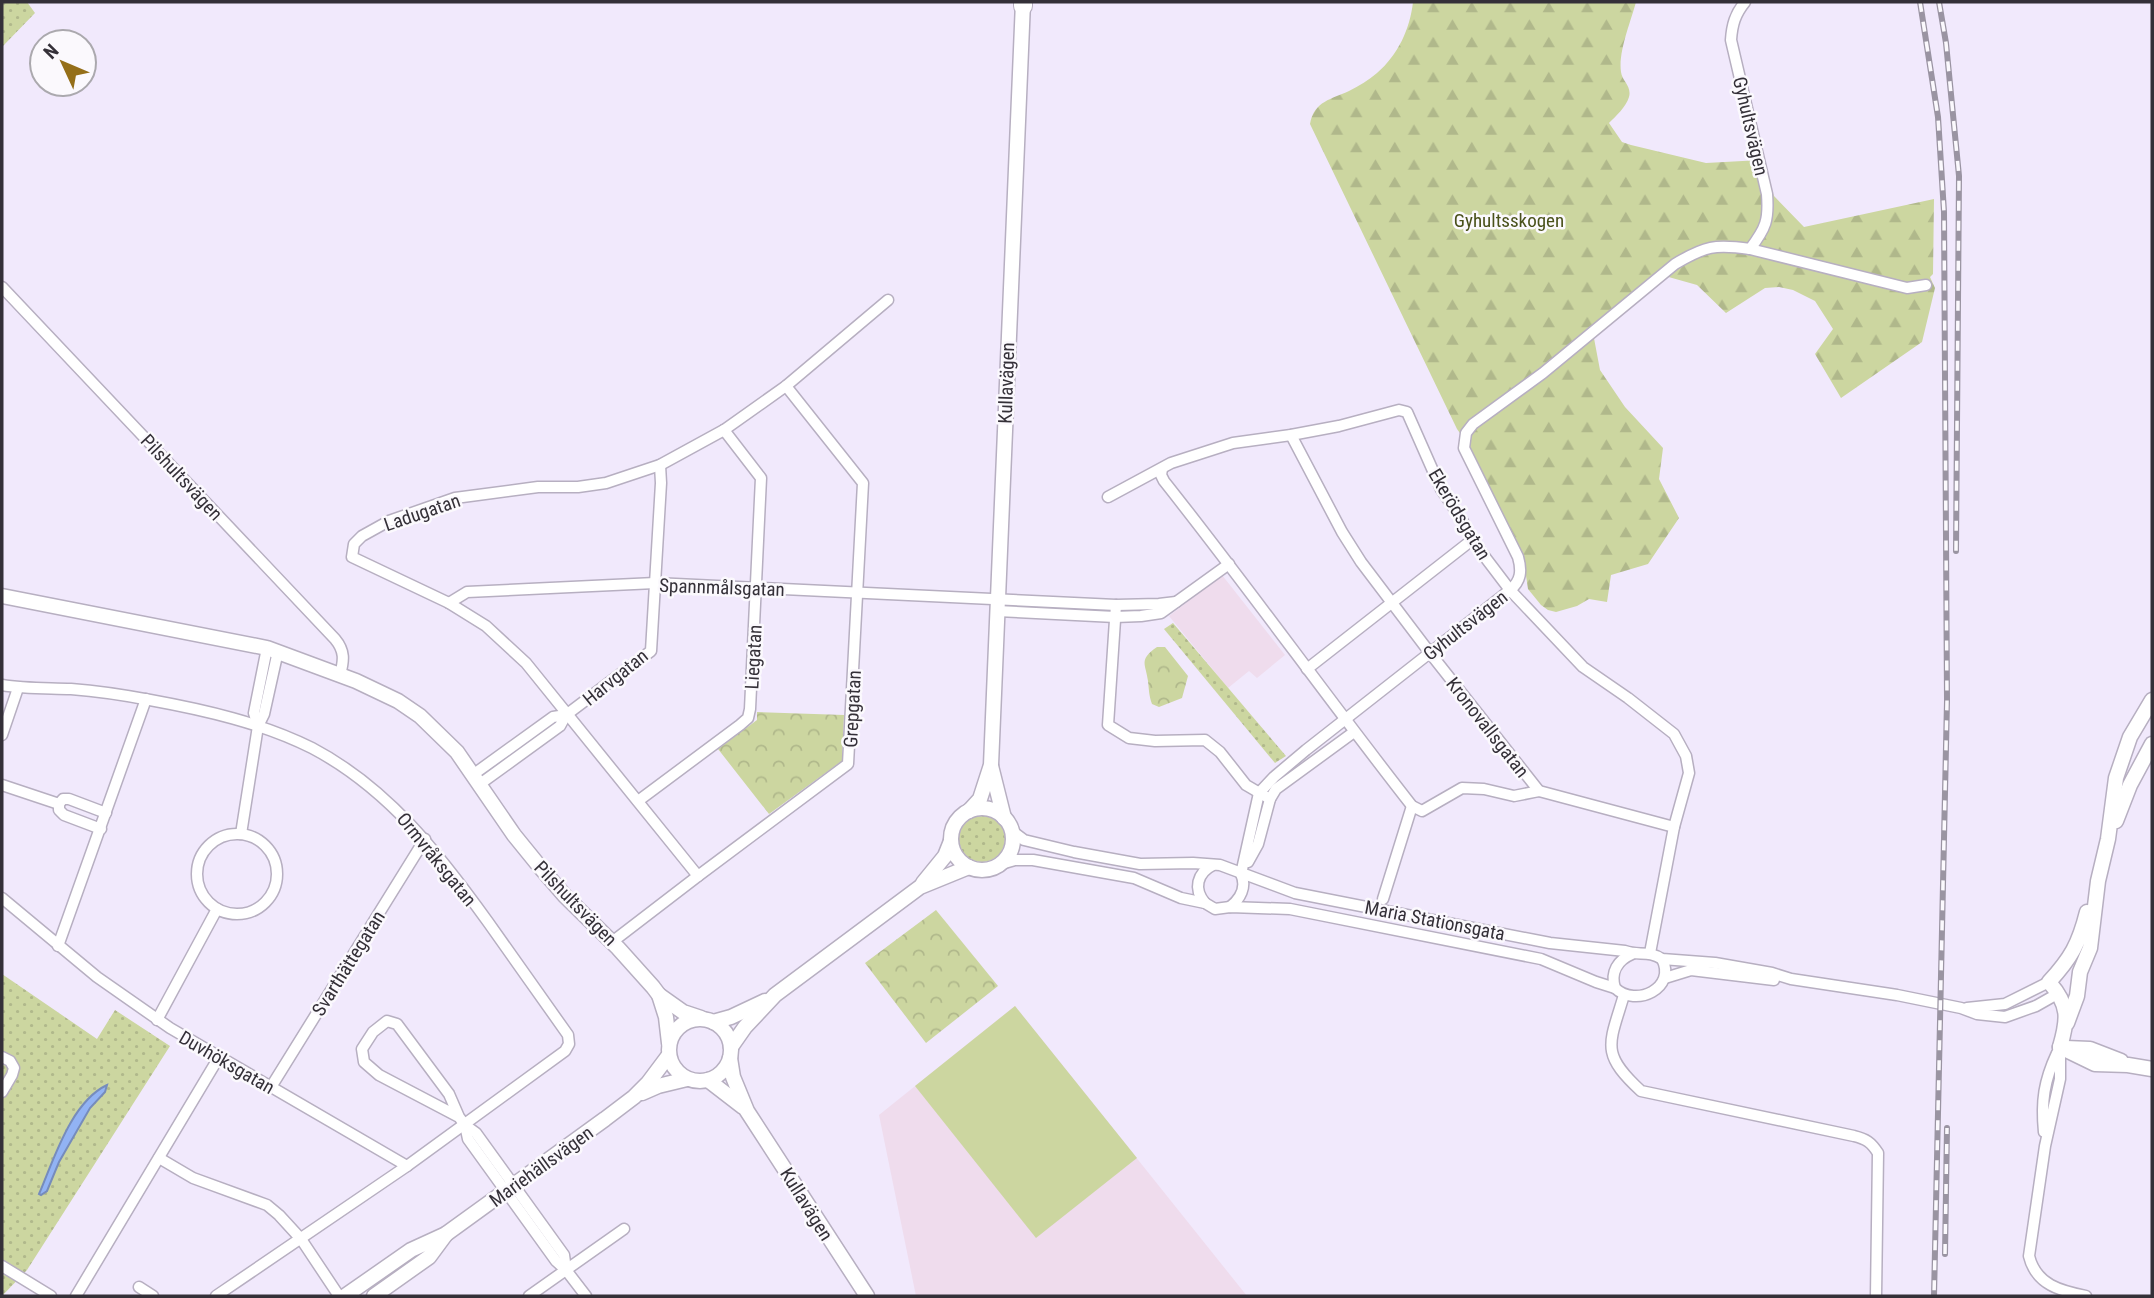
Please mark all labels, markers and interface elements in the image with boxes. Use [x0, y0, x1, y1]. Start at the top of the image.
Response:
north arrow [28, 28, 98, 98]
text: N [39, 39, 63, 64]
street label: Gyhultsvägen [1728, 74, 1773, 178]
park label: Gyhultsskogen [1454, 209, 1564, 232]
street label: Kullavägen [994, 342, 1019, 424]
street label: Pilshultsvägen [136, 429, 227, 525]
street label: Ekerödsgatan [1423, 464, 1496, 564]
street label: Ladugatan [381, 489, 463, 536]
street label: Spannmålsgatan [659, 574, 785, 601]
street label: Gyhultsvägen [1419, 585, 1512, 665]
street label: Liegatan [740, 624, 767, 690]
street label: Harvgatan [578, 644, 653, 711]
street label: Grepgatan [839, 670, 866, 748]
street label: Kronovallsgatan [1441, 673, 1534, 782]
street label: Ormvråksgatan [392, 808, 481, 911]
street label: Pilshultsvägen [529, 856, 622, 951]
street label: Maria Stationsgata [1363, 896, 1507, 945]
street label: Svarthättegatan [307, 906, 390, 1020]
street label: Duvhöksgatan [175, 1026, 279, 1099]
street label: Mariehällsvägen [485, 1121, 598, 1212]
street label: Kullavägen [775, 1164, 838, 1245]

